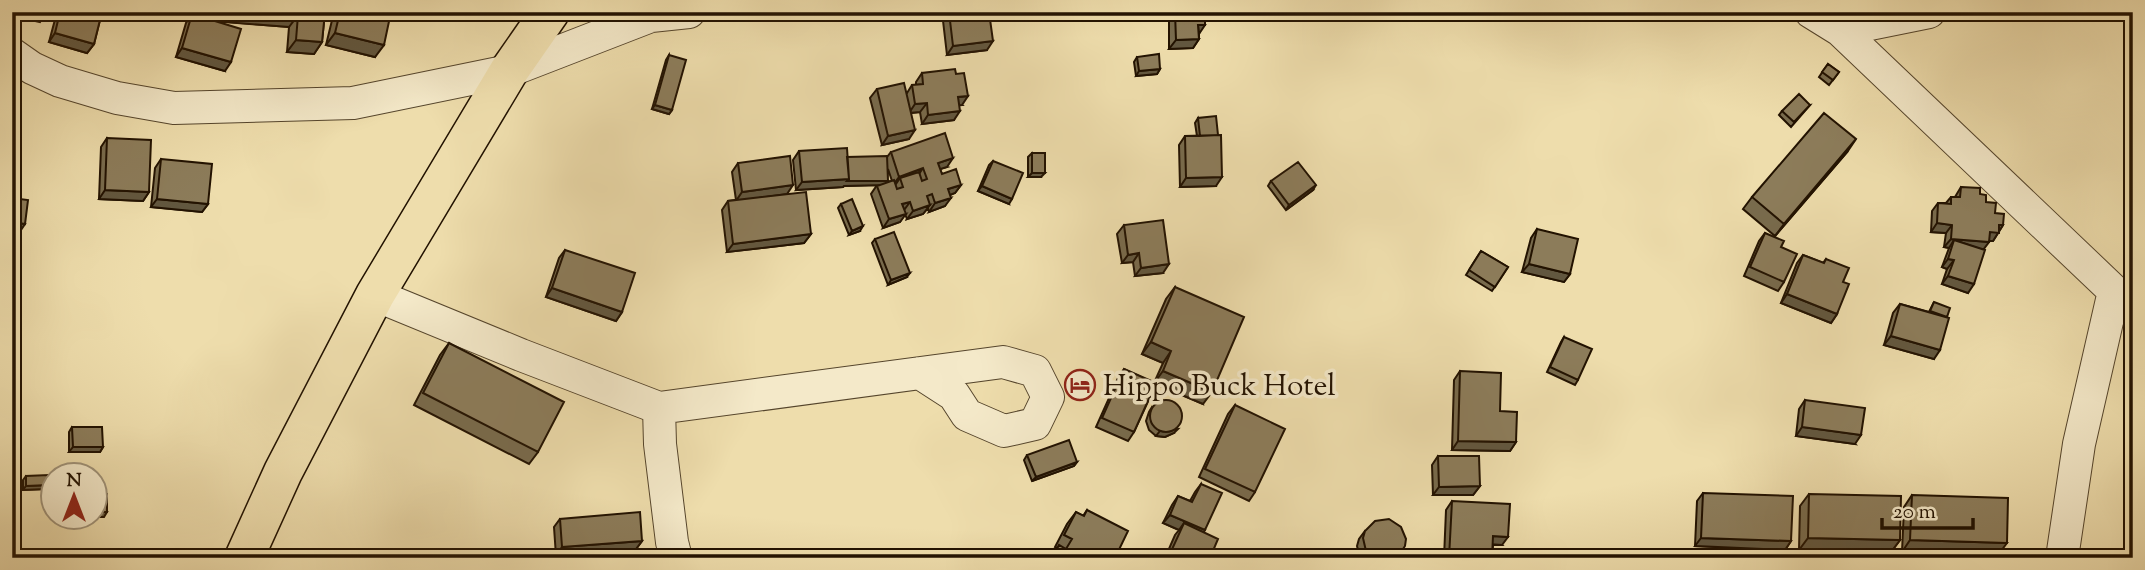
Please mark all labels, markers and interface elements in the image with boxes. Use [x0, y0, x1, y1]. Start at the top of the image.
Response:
place label: Hippo Buck Hotel [1103, 366, 1336, 409]
hotel icon: Hippo Buck Hotel [1063, 368, 1097, 402]
north arrow [38, 462, 108, 532]
text: N [66, 468, 82, 495]
scale bar [1882, 486, 1974, 530]
text: 20 m [1893, 498, 1936, 528]

